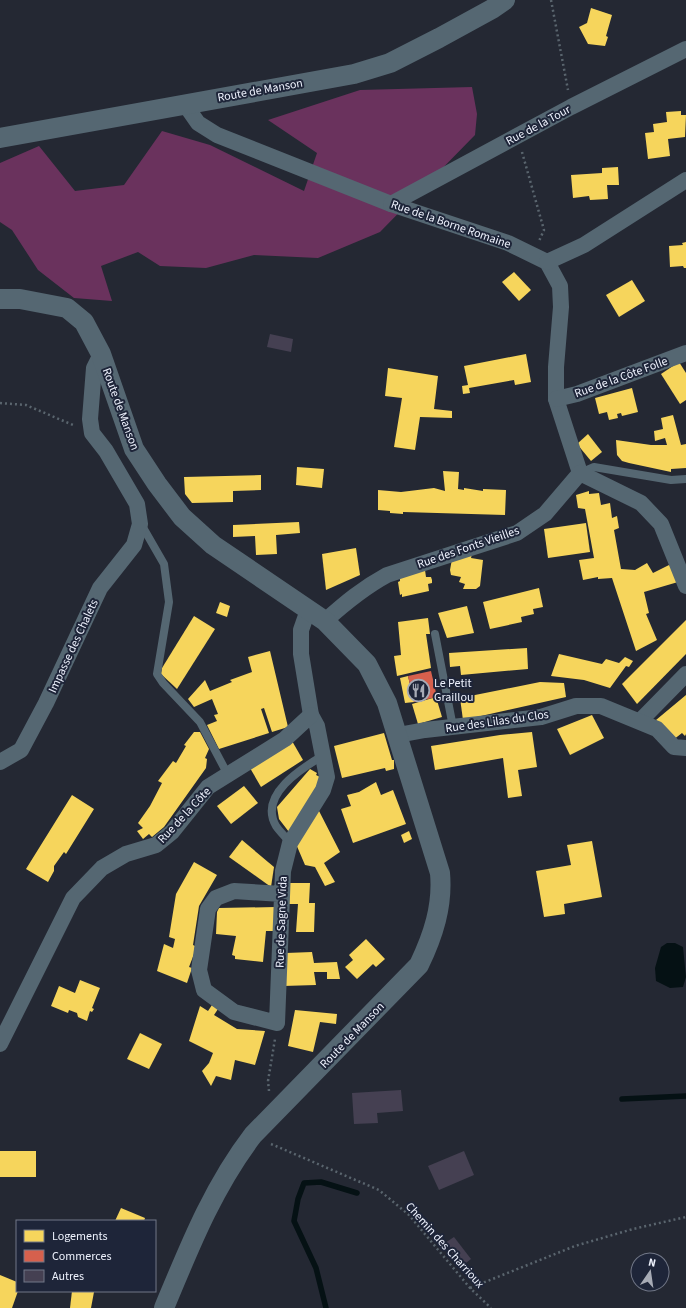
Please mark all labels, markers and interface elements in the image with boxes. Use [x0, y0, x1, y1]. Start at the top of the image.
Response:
street label: Route de Manson [216, 75, 304, 106]
street label: Rue de la Tour [503, 101, 574, 150]
street label: Rue de la Borne Romaine [389, 196, 513, 253]
street label: Rue de la Côte Folle [572, 353, 670, 402]
street label: Route de Manson [98, 366, 143, 453]
street label: Rue des Fonts Vieilles [415, 522, 522, 573]
street label: Impasse des Chalets [44, 597, 103, 696]
place label: Le Petit Graillou [434, 675, 473, 706]
restaurant icon: Le Petit Graillou [405, 677, 431, 703]
street label: Rue des Lilas du Clos [444, 706, 550, 737]
street label: Rue de la Côte [154, 783, 215, 847]
street label: Rue de Sagne Vida [271, 876, 292, 968]
street label: Route de Manson [316, 998, 388, 1072]
street label: Chemin des Charrioux [401, 1199, 488, 1292]
legend [16, 1220, 156, 1292]
text: Logements [52, 1228, 107, 1245]
text: Commerces [52, 1248, 111, 1265]
north arrow [630, 1252, 670, 1292]
text: N [647, 1255, 657, 1271]
text: Autres [52, 1268, 84, 1285]

